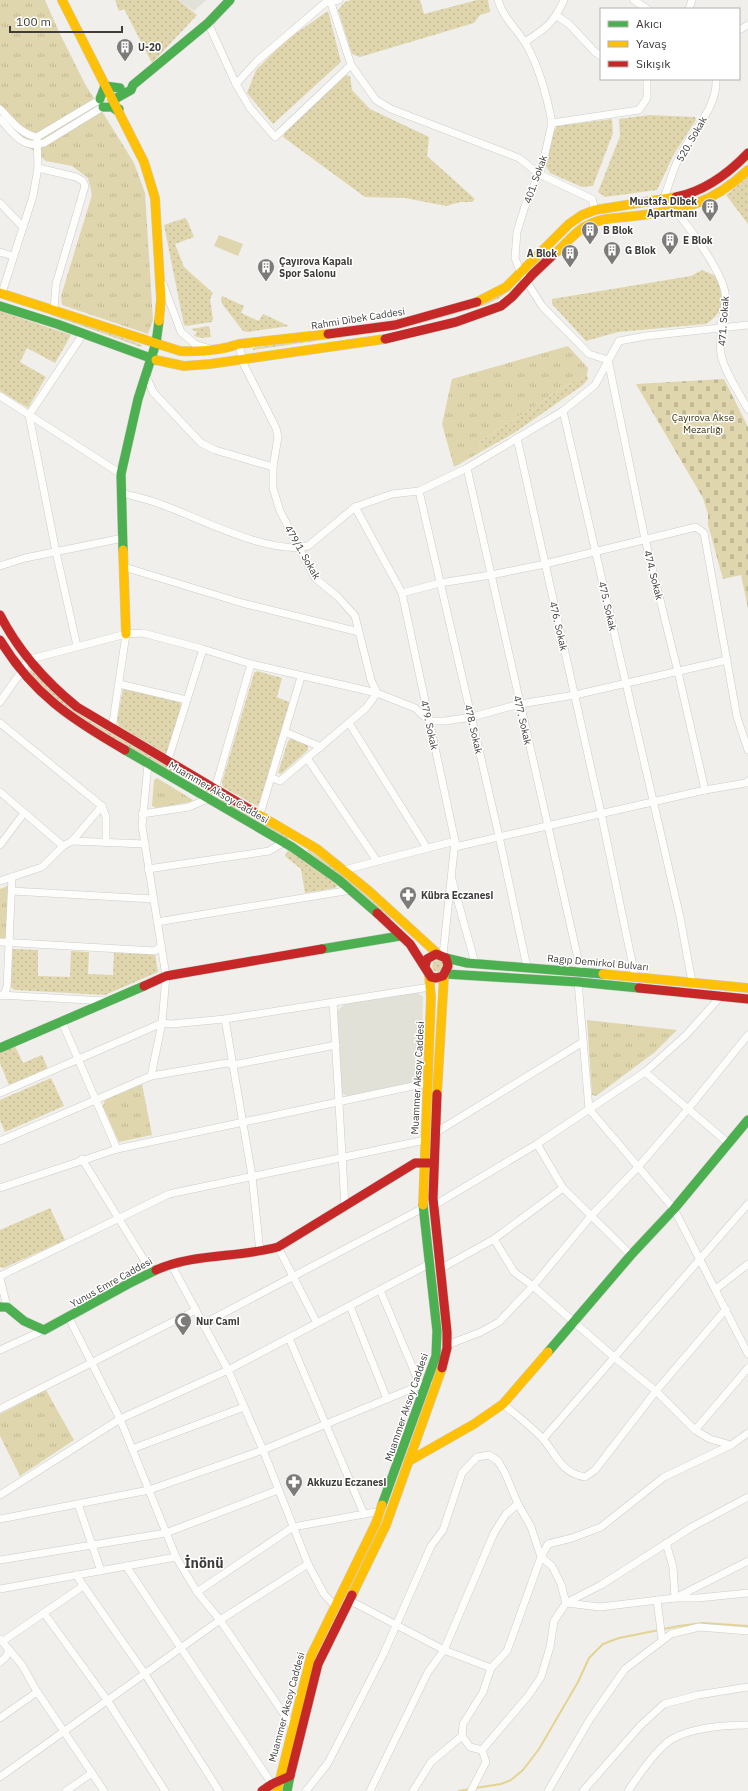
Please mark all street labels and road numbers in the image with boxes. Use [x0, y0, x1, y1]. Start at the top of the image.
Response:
street label: 520. Sokak [673, 114, 710, 164]
street label: 401. Sokak [521, 153, 550, 205]
street label: 471. Sokak [715, 295, 732, 347]
street label: Rahmi Dibek Caddesi [310, 305, 406, 332]
street label: 479/1. Sokak [282, 523, 324, 582]
street label: 474. Sokak [641, 549, 666, 602]
street label: 475. Sokak [596, 580, 620, 633]
street label: 476. Sokak [547, 600, 571, 653]
street label: 477. Sokak [511, 694, 535, 747]
street label: 479. Sokak [418, 699, 441, 752]
street label: 478. Sokak [462, 703, 486, 756]
street label: Muammer Aksoy Caddesi [166, 758, 271, 826]
street label: Ragıp Demirkol Bulvarı [547, 952, 649, 973]
street label: Muammer Aksoy Caddesi [408, 1021, 427, 1135]
street label: Yunus Emre Caddesi [68, 1254, 155, 1310]
street label: Muammer Aksoy Caddesi [382, 1351, 431, 1463]
street label: Muammer Aksoy Caddesi [266, 1651, 307, 1764]

